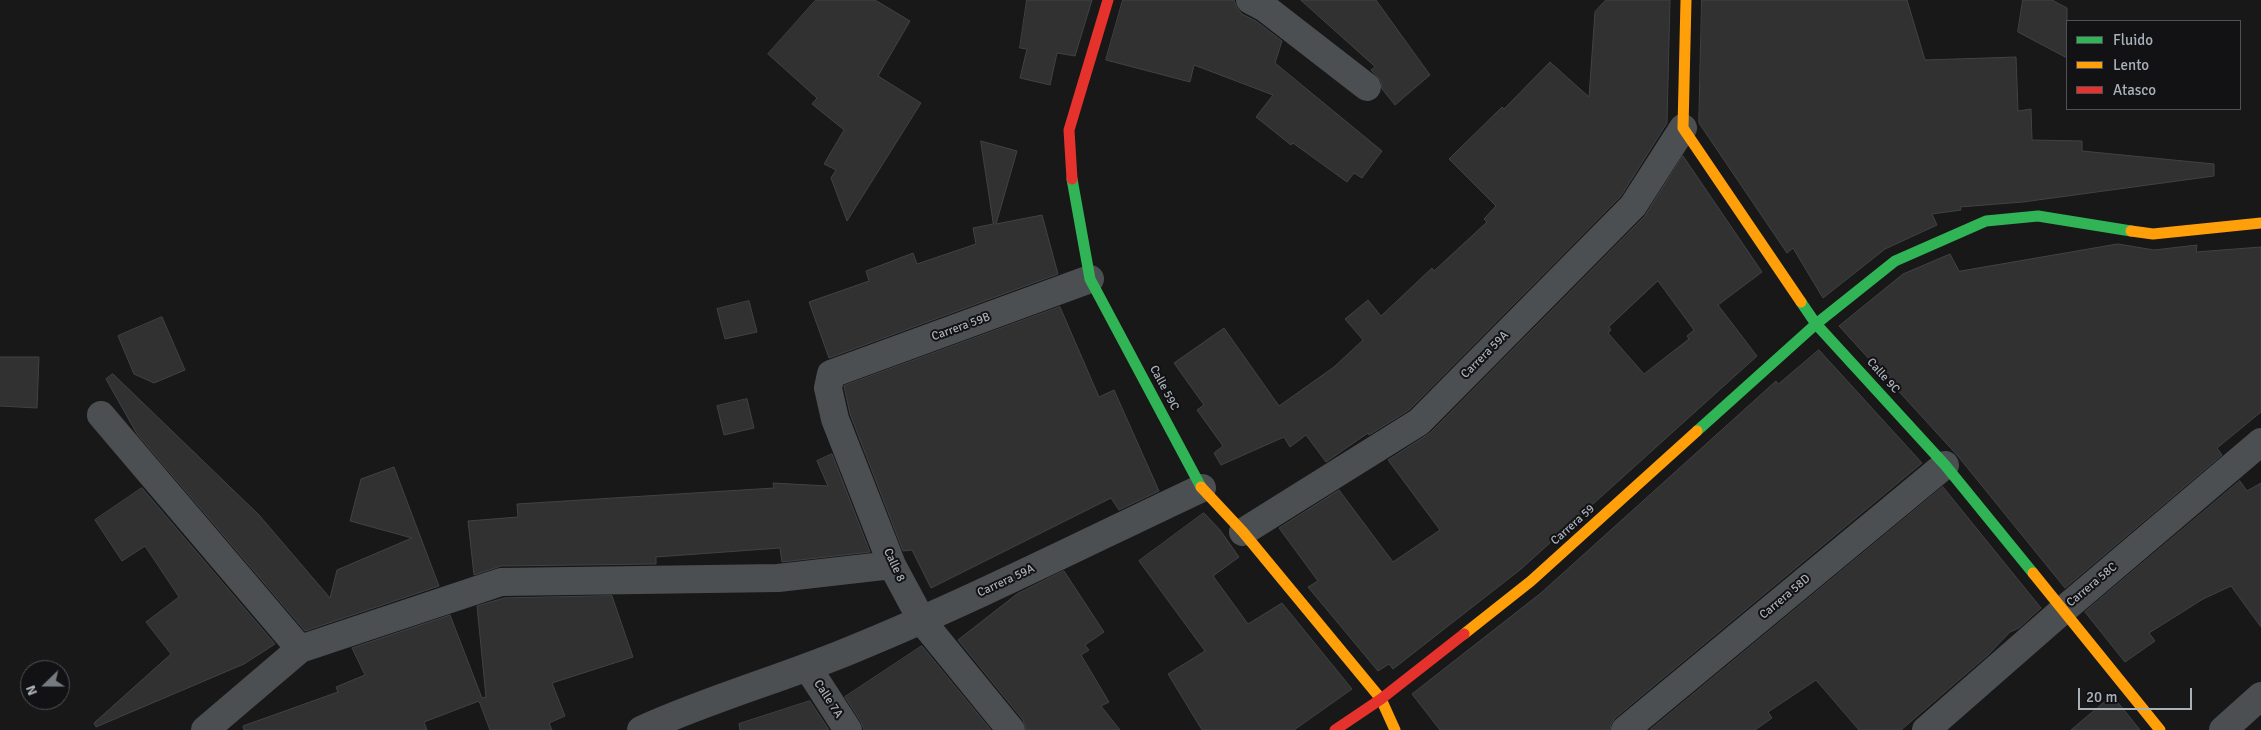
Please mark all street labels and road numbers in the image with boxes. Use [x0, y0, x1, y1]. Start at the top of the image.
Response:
street label: Carrera 59B [930, 310, 992, 344]
street label: Carrera 59A [1458, 328, 1512, 382]
street label: Calle 9C [1863, 355, 1903, 397]
street label: Calle 59C [1146, 363, 1182, 413]
street label: Carrera 59 [1548, 502, 1598, 548]
street label: Calle 8 [880, 546, 908, 584]
street label: Carrera 58C [2064, 560, 2120, 610]
street label: Carrera 59A [975, 562, 1037, 600]
street label: Carrera 58D [1757, 572, 1813, 622]
street label: Calle 7A [810, 677, 846, 721]

